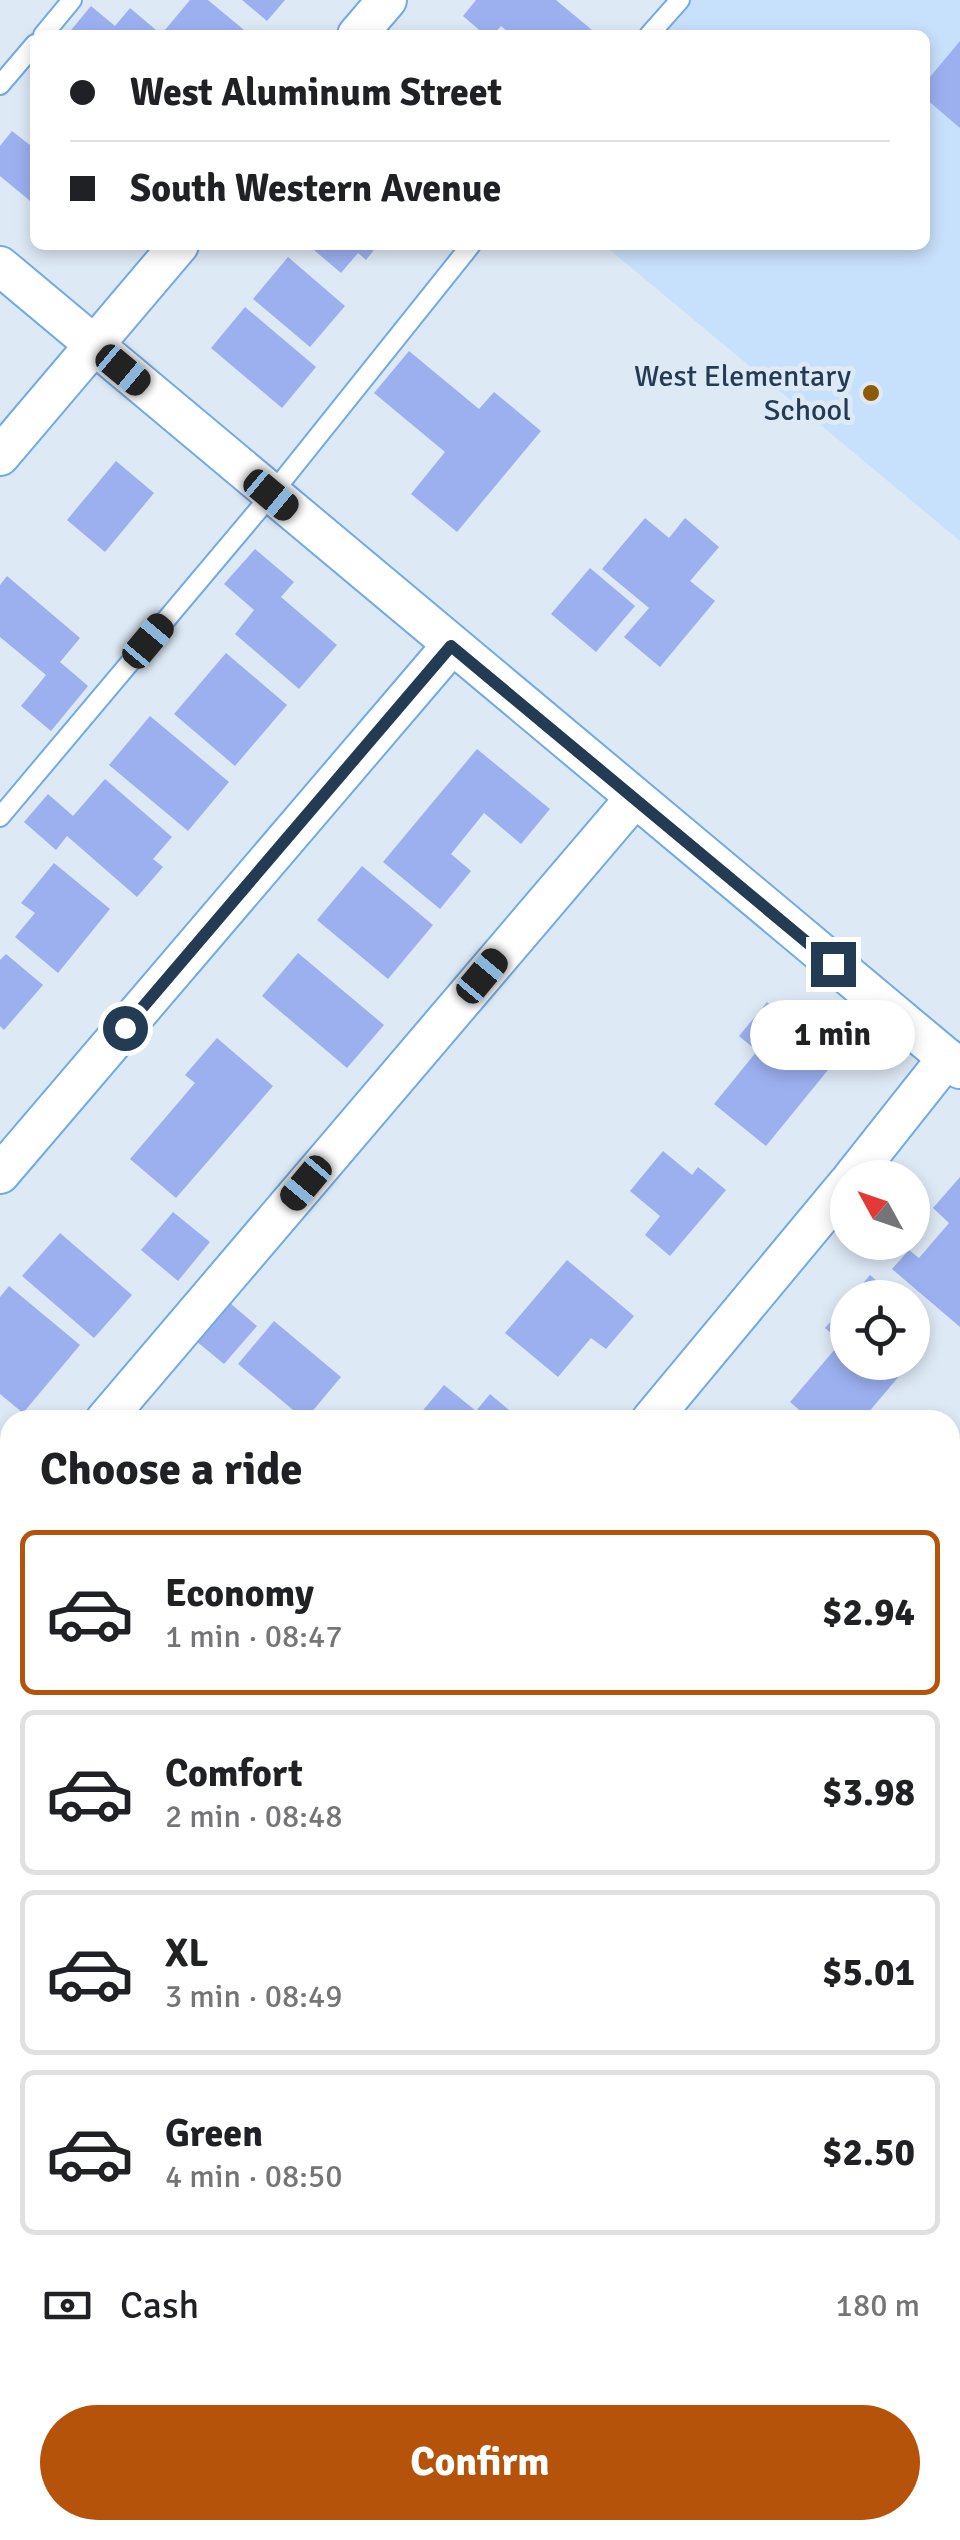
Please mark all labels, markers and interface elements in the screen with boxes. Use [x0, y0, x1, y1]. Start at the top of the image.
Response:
text: West Aluminum Street [130, 69, 502, 116]
text: South Western Avenue [130, 165, 501, 212]
car [90, 339, 156, 401]
place label: West Elementary School [634, 358, 851, 429]
marker: West Elementary School [860, 382, 882, 404]
car [238, 464, 304, 526]
car [117, 608, 179, 674]
route end [811, 942, 856, 987]
car [451, 943, 513, 1009]
callout: 1 min [750, 999, 916, 1069]
route start [103, 1006, 148, 1051]
text: 1 min [794, 1015, 871, 1054]
car [275, 1150, 337, 1216]
north arrow [830, 1160, 930, 1260]
map controls [830, 1160, 930, 1380]
button: locate [830, 1280, 930, 1380]
text: Choose a ride [40, 1442, 303, 1497]
icon: car [45, 1568, 135, 1658]
text: Economy [165, 1570, 314, 1617]
text: $2.94 [822, 1589, 915, 1636]
text: 1 min · 08:47 [165, 1617, 343, 1656]
icon: car [45, 1748, 135, 1838]
text: Comfort [165, 1750, 303, 1797]
text: $3.98 [822, 1769, 915, 1816]
text: 2 min · 08:48 [165, 1797, 343, 1836]
icon: car [45, 1928, 135, 2018]
text: XL [165, 1930, 208, 1977]
text: $5.01 [822, 1949, 915, 1996]
text: 3 min · 08:49 [165, 1977, 343, 2016]
icon: car [45, 2108, 135, 2198]
text: Green [165, 2110, 263, 2157]
text: $2.50 [822, 2129, 915, 2176]
text: 4 min · 08:50 [165, 2157, 343, 2196]
icon: cash [40, 2278, 95, 2333]
text: Cash [120, 2282, 199, 2329]
text: 180 m [836, 2286, 920, 2325]
button: Confirm [40, 2405, 920, 2520]

